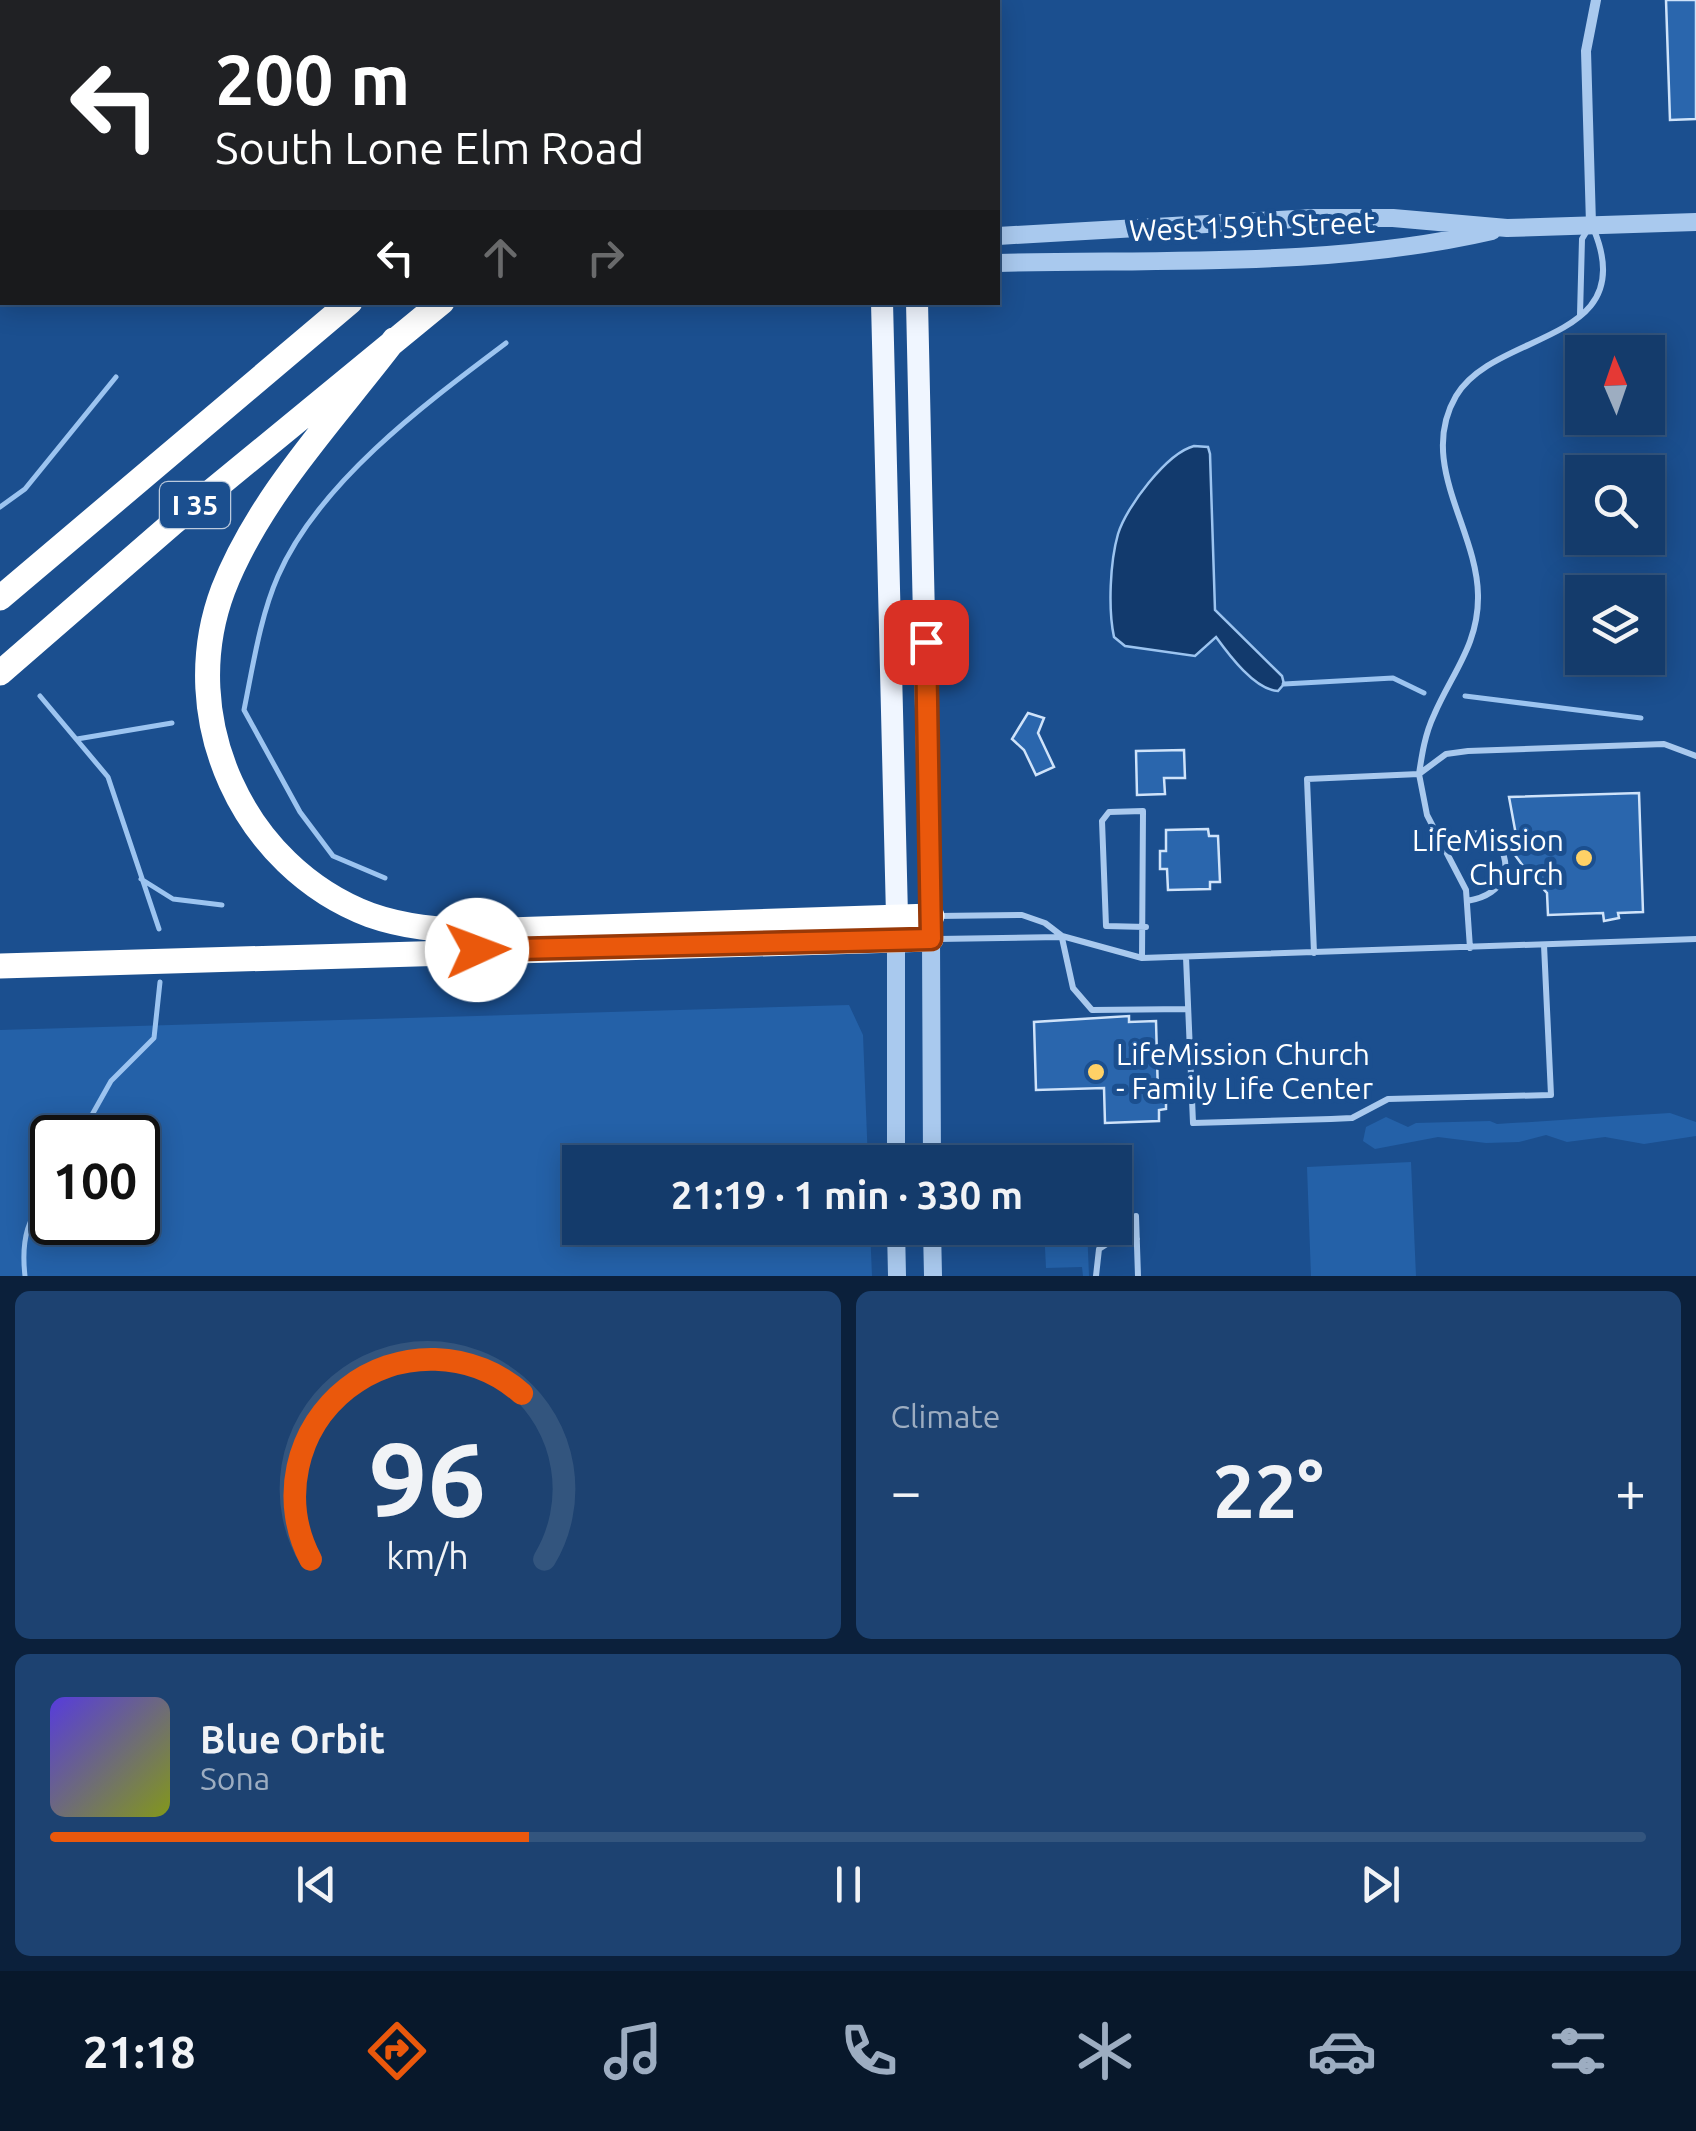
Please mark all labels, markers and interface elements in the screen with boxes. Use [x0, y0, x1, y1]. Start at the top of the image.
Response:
icon: left [50, 40, 180, 170]
text: 200 m [215, 40, 410, 118]
text: South Lone Elm Road [215, 122, 644, 173]
street label: West 159th Street [1129, 205, 1376, 247]
icon: left [368, 230, 423, 285]
icon: ahead [473, 230, 528, 285]
icon: right [578, 230, 633, 285]
north arrow [1565, 335, 1665, 435]
map controls [1565, 335, 1665, 675]
button: search [1565, 455, 1665, 555]
road number: I 35 [160, 482, 230, 528]
button: layers [1565, 575, 1665, 675]
pin [884, 600, 969, 685]
icon: arrive [899, 615, 954, 670]
place label: LifeMission Church [1412, 823, 1564, 891]
marker: LifeMission Church [1573, 847, 1595, 869]
position arrow [425, 898, 529, 1002]
place label: LifeMission Church - Family Life Center [1116, 1037, 1374, 1105]
marker: LifeMission Church - Family Life Center [1085, 1061, 1107, 1083]
speed limit sign: 100 [30, 1115, 160, 1245]
text: 21:19 · 1 min · 330 m [671, 1174, 1023, 1216]
text: Climate [891, 1398, 1001, 1434]
text: 96 [369, 1420, 486, 1537]
text: 22° [1213, 1448, 1324, 1532]
text: − [891, 1460, 922, 1521]
text: + [1615, 1460, 1646, 1521]
text: km/h [386, 1536, 469, 1576]
text: Blue Orbit [200, 1718, 385, 1760]
text: Sona [200, 1760, 270, 1796]
icon: previous [289, 1857, 344, 1912]
icon: pause [821, 1857, 876, 1912]
icon: next [1353, 1857, 1408, 1912]
icon: directions [362, 2016, 432, 2086]
icon: music [598, 2016, 668, 2086]
icon: phone [834, 2016, 904, 2086]
icon: climate [1070, 2016, 1140, 2086]
icon: car [1307, 2016, 1377, 2086]
icon: filters [1543, 2016, 1613, 2086]
text: 21:18 [83, 2026, 196, 2077]

